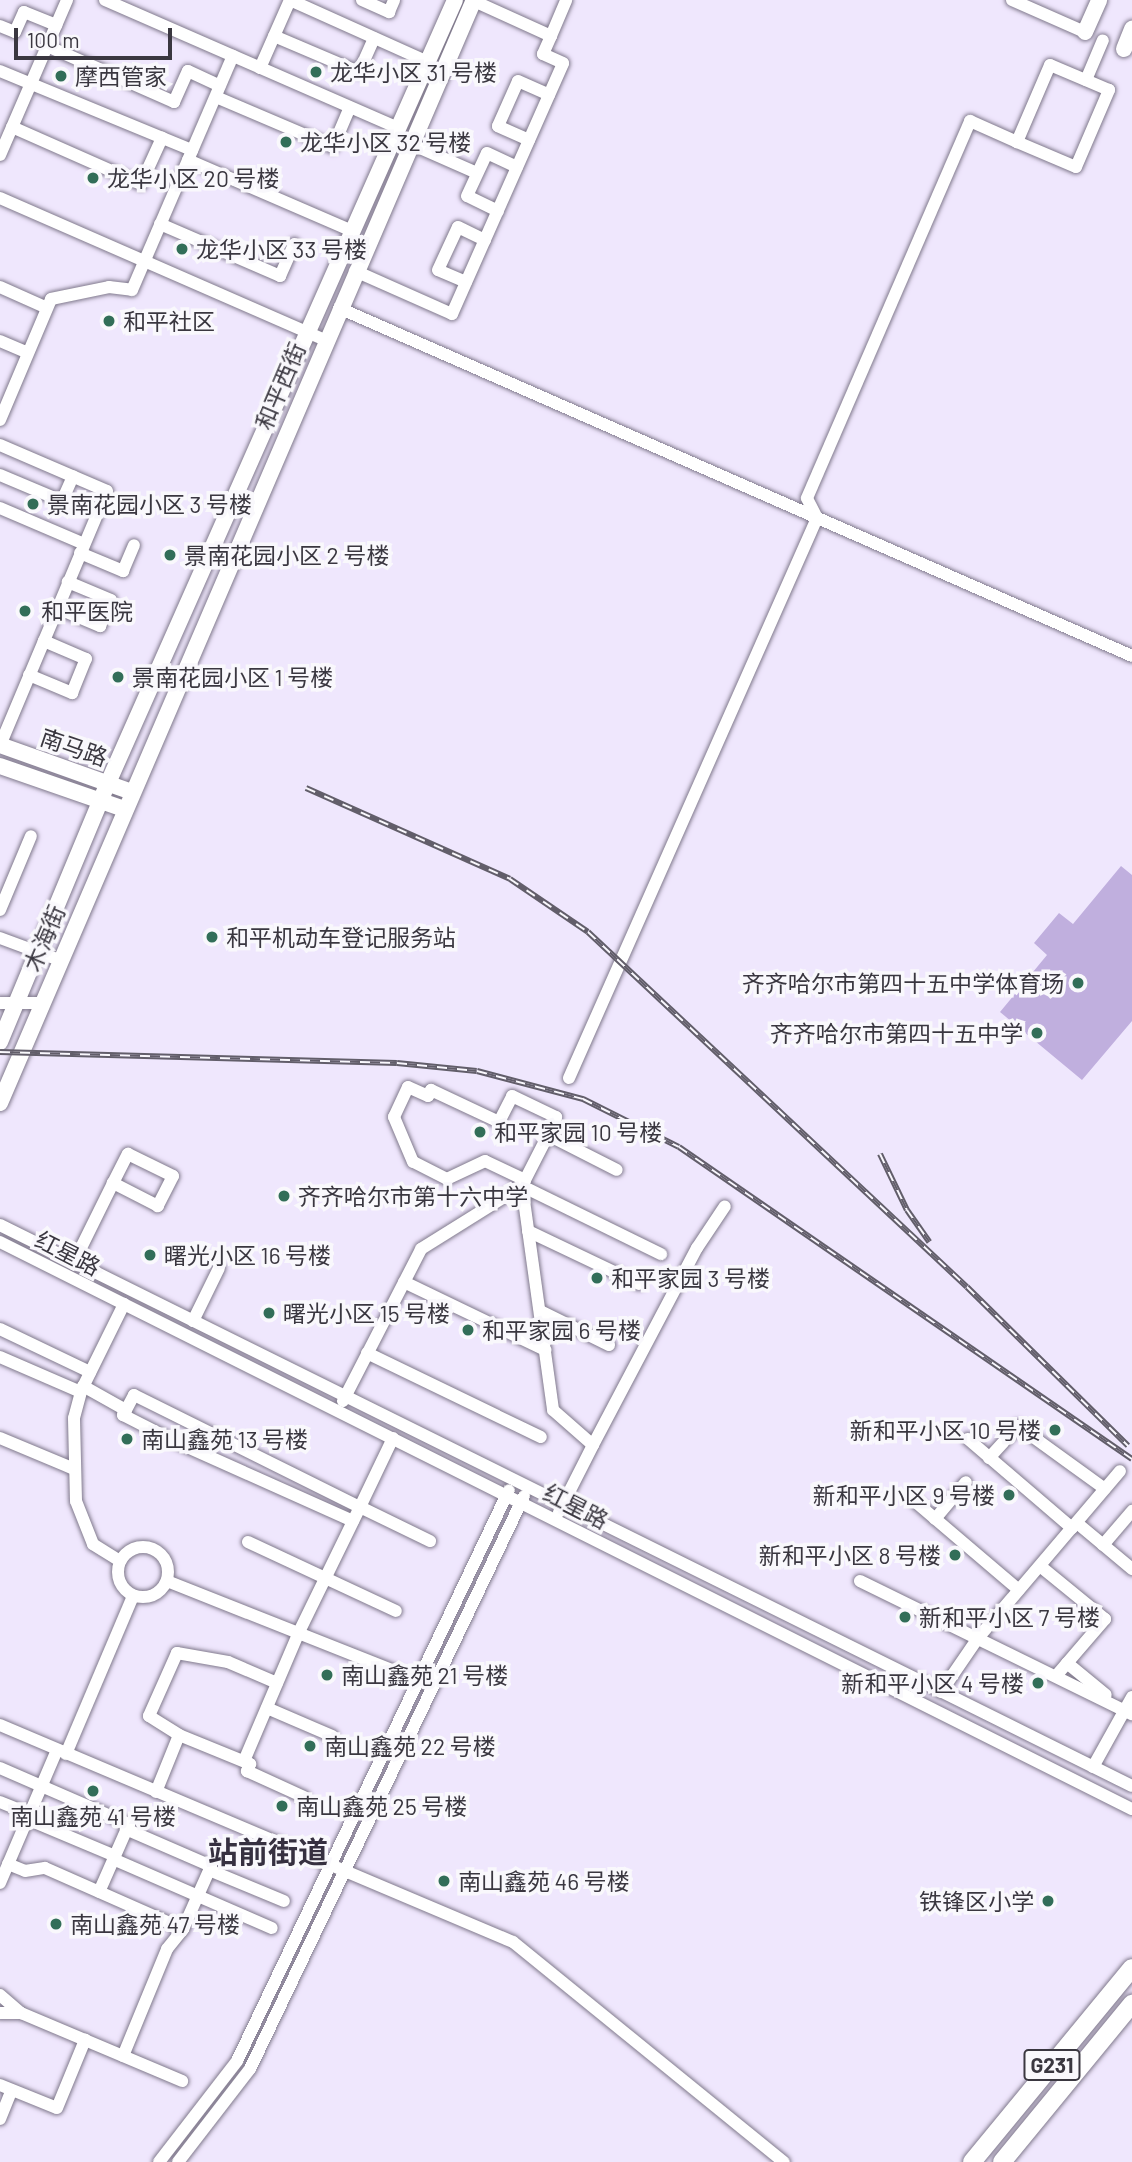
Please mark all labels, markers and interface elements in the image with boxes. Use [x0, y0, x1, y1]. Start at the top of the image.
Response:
scale bar [18, 14, 175, 58]
text: 100 m [27, 27, 80, 52]
place label: 龙华小区 31 号楼 [330, 58, 497, 86]
place label: 摩西管家 [75, 62, 167, 90]
marker: 龙华小区 31 号楼 [308, 64, 324, 80]
marker: 摩西管家 [53, 68, 69, 84]
place label: 龙华小区 32 号楼 [300, 128, 471, 156]
marker: 龙华小区 32 号楼 [278, 134, 294, 150]
place label: 龙华小区 20 号楼 [107, 164, 280, 192]
marker: 龙华小区 20 号楼 [85, 170, 101, 186]
place label: 龙华小区 33 号楼 [196, 235, 367, 263]
marker: 龙华小区 33 号楼 [174, 241, 190, 257]
place label: 和平社区 [123, 307, 215, 335]
marker: 和平社区 [101, 313, 117, 329]
street label: 和平西街 [249, 338, 311, 434]
place label: 景南花园小区 3 号楼 [47, 490, 252, 518]
marker: 景南花园小区 3 号楼 [25, 496, 41, 512]
place label: 景南花园小区 2 号楼 [184, 541, 390, 569]
marker: 景南花园小区 2 号楼 [162, 547, 178, 563]
place label: 和平医院 [41, 597, 133, 625]
marker: 和平医院 [15, 601, 35, 621]
place label: 景南花园小区 1 号楼 [132, 663, 333, 691]
marker: 景南花园小区 1 号楼 [110, 669, 126, 685]
street label: 南马路 [37, 723, 111, 771]
street label: 木海街 [18, 901, 70, 975]
place label: 和平机动车登记服务站 [226, 923, 456, 951]
marker: 和平机动车登记服务站 [204, 929, 220, 945]
place label: 齐齐哈尔市第四十五中学体育场 [742, 969, 1064, 997]
marker: 齐齐哈尔市第四十五中学体育场 [1070, 975, 1086, 991]
place label: 齐齐哈尔市第四十五中学 [770, 1019, 1023, 1047]
marker: 齐齐哈尔市第四十五中学 [1029, 1025, 1045, 1041]
place label: 和平家园 10 号楼 [494, 1118, 662, 1146]
marker: 和平家园 10 号楼 [472, 1124, 488, 1140]
place label: 齐齐哈尔市第十六中学 [298, 1182, 528, 1210]
marker: 齐齐哈尔市第十六中学 [276, 1188, 292, 1204]
street label: 红星路 [31, 1225, 105, 1281]
place label: 曙光小区 16 号楼 [164, 1241, 331, 1269]
marker: 曙光小区 16 号楼 [142, 1247, 158, 1263]
place label: 和平家园 3 号楼 [611, 1264, 770, 1292]
marker: 和平家园 3 号楼 [589, 1270, 605, 1286]
place label: 曙光小区 15 号楼 [283, 1299, 450, 1327]
marker: 曙光小区 15 号楼 [261, 1305, 277, 1321]
place label: 和平家园 6 号楼 [482, 1316, 641, 1344]
marker: 和平家园 6 号楼 [460, 1322, 476, 1338]
place label: 新和平小区 10 号楼 [850, 1416, 1041, 1444]
marker: 新和平小区 10 号楼 [1047, 1422, 1063, 1438]
place label: 南山鑫苑 13 号楼 [141, 1425, 308, 1453]
marker: 南山鑫苑 13 号楼 [119, 1431, 135, 1447]
street label: 红星路 [539, 1478, 613, 1534]
place label: 新和平小区 9 号楼 [813, 1481, 995, 1509]
marker: 新和平小区 9 号楼 [1001, 1487, 1017, 1503]
place label: 新和平小区 8 号楼 [759, 1541, 941, 1569]
marker: 新和平小区 8 号楼 [947, 1547, 963, 1563]
place label: 新和平小区 7 号楼 [919, 1603, 1100, 1631]
marker: 新和平小区 7 号楼 [897, 1609, 913, 1625]
place label: 南山鑫苑 21 号楼 [341, 1661, 508, 1689]
marker: 南山鑫苑 21 号楼 [319, 1667, 335, 1683]
place label: 新和平小区 4 号楼 [841, 1669, 1024, 1697]
marker: 新和平小区 4 号楼 [1030, 1675, 1046, 1691]
place label: 南山鑫苑 22 号楼 [324, 1732, 496, 1760]
marker: 南山鑫苑 22 号楼 [302, 1738, 318, 1754]
marker: 南山鑫苑 41 号楼 [85, 1783, 101, 1799]
place label: 南山鑫苑 25 号楼 [296, 1792, 467, 1820]
marker: 南山鑫苑 25 号楼 [274, 1798, 290, 1814]
place label: 南山鑫苑 41 号楼 [10, 1802, 176, 1830]
district label: 站前街道 [208, 1833, 328, 1869]
place label: 南山鑫苑 46 号楼 [458, 1867, 630, 1895]
marker: 南山鑫苑 46 号楼 [436, 1873, 452, 1889]
place label: 铁锋区小学 [919, 1887, 1034, 1915]
marker: 铁锋区小学 [1040, 1893, 1056, 1909]
place label: 南山鑫苑 47 号楼 [70, 1910, 240, 1938]
marker: 南山鑫苑 47 号楼 [48, 1916, 64, 1932]
road number: G231 [1022, 2048, 1082, 2082]

